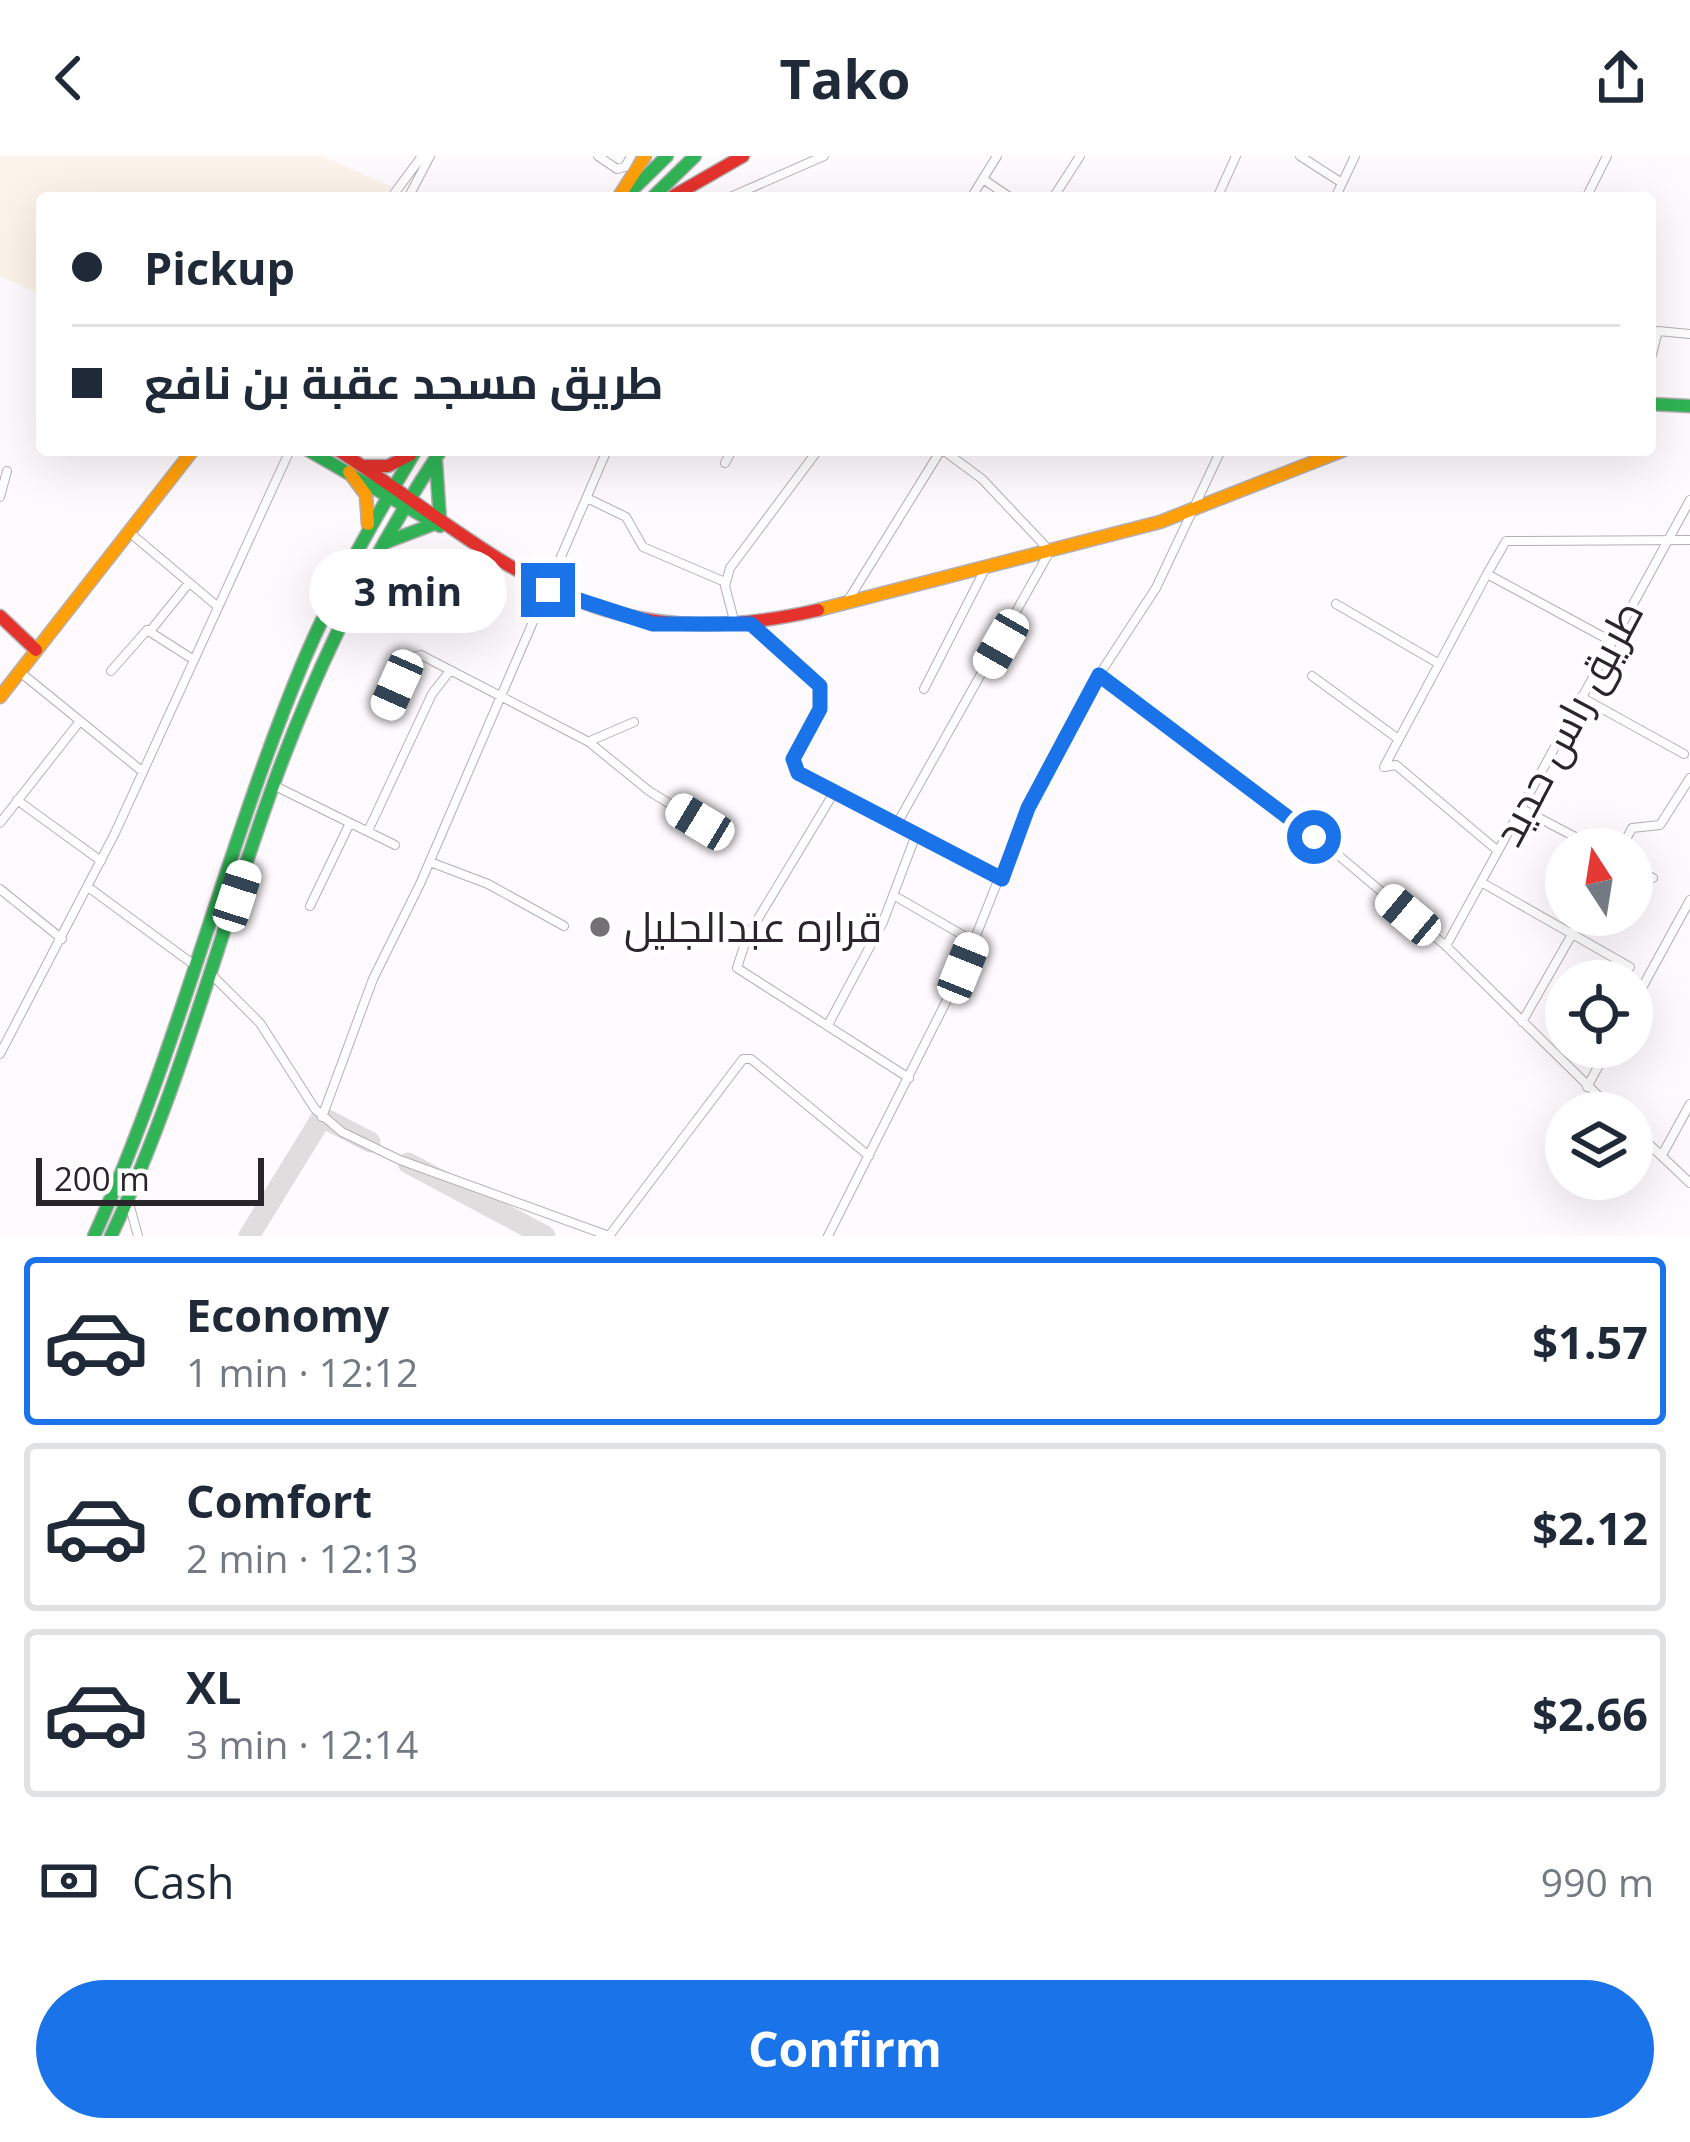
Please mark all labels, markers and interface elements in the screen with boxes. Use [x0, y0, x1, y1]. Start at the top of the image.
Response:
text: Tako [780, 41, 910, 115]
icon: back [36, 45, 102, 111]
icon: share [1588, 45, 1654, 111]
text: Pickup [144, 237, 295, 298]
text: طريق مسجد عقبة بن نافع [144, 351, 663, 412]
callout: 3 min [308, 548, 506, 632]
route end [521, 563, 575, 617]
text: 3 min [354, 564, 462, 617]
street label: طريق راس حديد [1478, 590, 1655, 855]
car [967, 604, 1035, 684]
car [366, 645, 428, 725]
car [660, 788, 740, 856]
route start [1287, 810, 1341, 864]
north arrow [1545, 828, 1653, 936]
map controls [1545, 828, 1653, 1200]
car [209, 856, 265, 936]
car [1369, 878, 1447, 952]
place label: قراره عبدالجليل [624, 897, 882, 954]
marker: قراره عبدالجليل [587, 914, 613, 940]
car [933, 928, 993, 1008]
button: locate [1545, 960, 1653, 1068]
button: layers [1545, 1092, 1653, 1200]
scale bar [36, 1152, 264, 1205]
text: 200 m [54, 1156, 150, 1201]
text: Economy [186, 1284, 389, 1345]
icon: car [42, 1287, 150, 1395]
text: $1.57 [1532, 1311, 1648, 1372]
text: 1 min · 12:12 [186, 1345, 418, 1398]
text: Comfort [186, 1470, 372, 1531]
icon: car [42, 1473, 150, 1581]
text: $2.12 [1532, 1497, 1648, 1558]
text: 2 min · 12:13 [186, 1531, 418, 1584]
text: XL [186, 1656, 241, 1717]
icon: car [42, 1659, 150, 1767]
text: $2.66 [1532, 1683, 1648, 1744]
text: 3 min · 12:14 [186, 1717, 418, 1770]
icon: cash [36, 1848, 102, 1914]
text: Cash [132, 1851, 234, 1912]
text: 990 m [1541, 1855, 1654, 1908]
button: Confirm [36, 1980, 1654, 2118]

